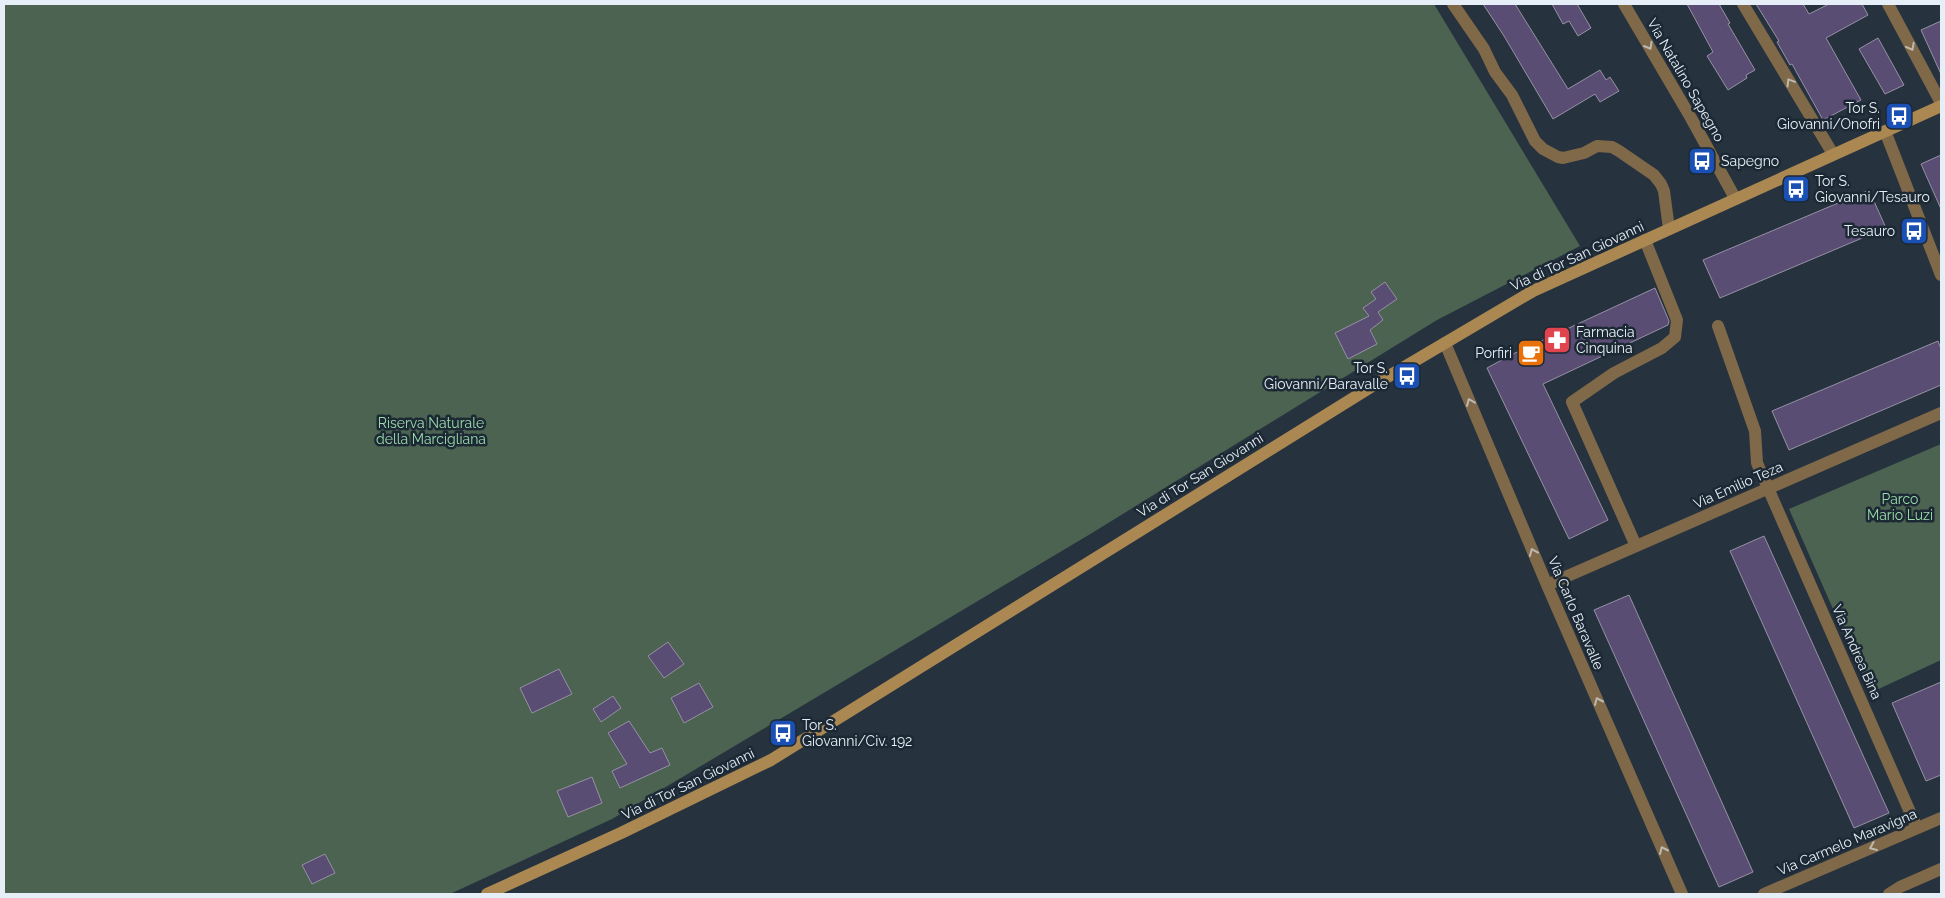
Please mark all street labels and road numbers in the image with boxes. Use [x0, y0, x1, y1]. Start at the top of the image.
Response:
street label: Via Natalino Sapegno [1644, 16, 1728, 144]
street label: Via di Tor San Giovanni [1508, 218, 1646, 294]
street label: Via di Tor San Giovanni [1134, 430, 1266, 520]
street label: Via Emilio Teza [1691, 458, 1785, 512]
street label: Via Carlo Baravalle [1545, 554, 1607, 672]
street label: Via Andrea Bina [1829, 602, 1885, 702]
street label: Via di Tor San Giovanni [619, 745, 757, 823]
street label: Via Carmelo Maravigna [1775, 805, 1919, 879]

